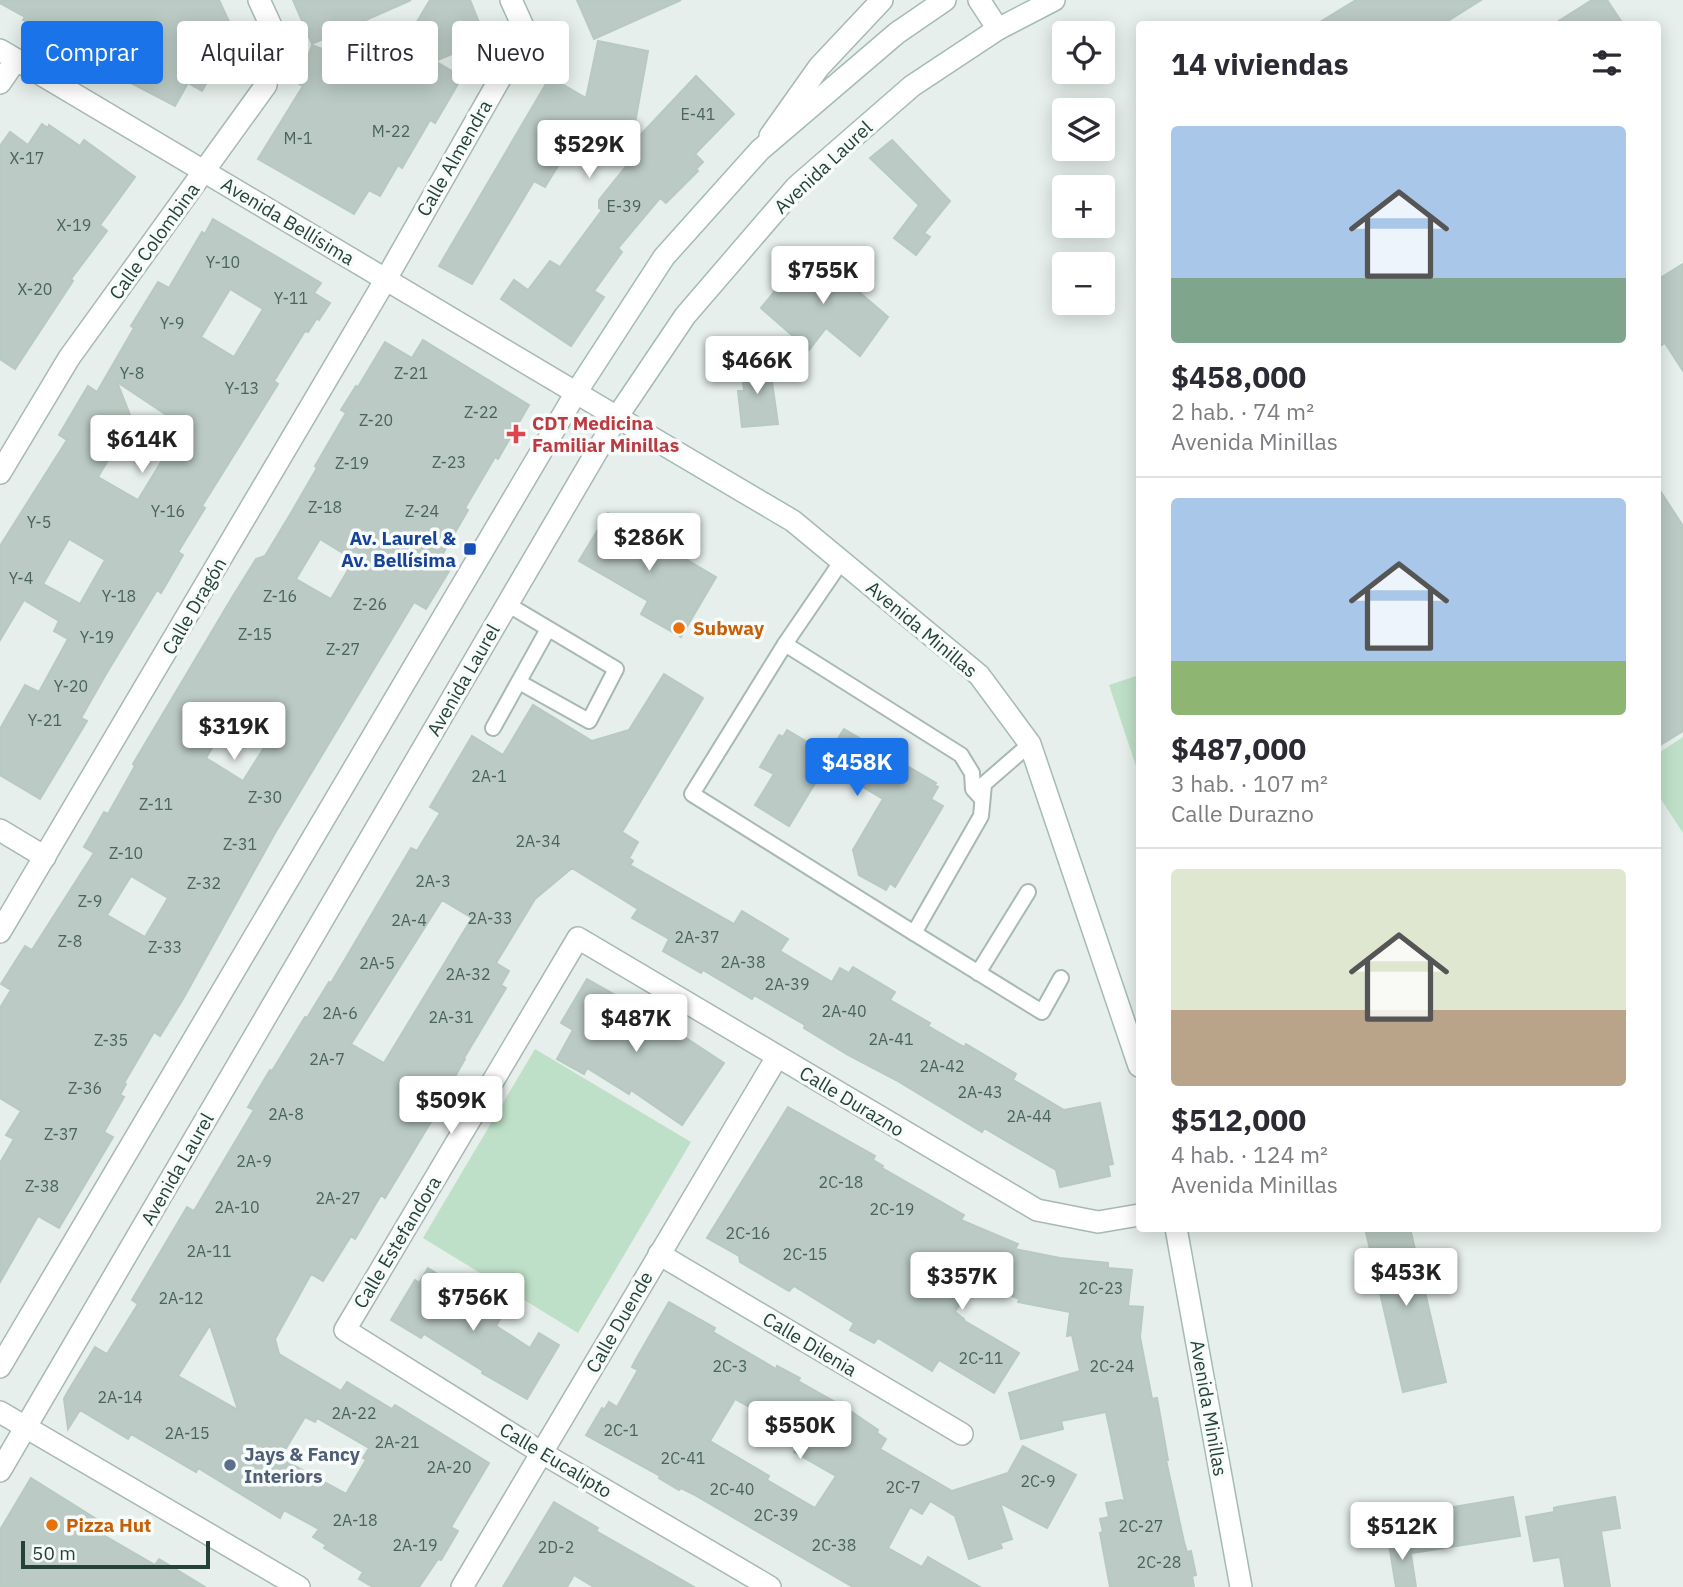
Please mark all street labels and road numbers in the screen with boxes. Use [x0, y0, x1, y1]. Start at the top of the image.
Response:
street label: Calle Almendra [411, 96, 497, 220]
street label: Avenida Laurel [769, 115, 877, 219]
street label: Avenida Bellísima [217, 172, 359, 270]
street label: Calle Colombina [104, 178, 204, 304]
street label: Calle Dragón [157, 553, 231, 659]
street label: Avenida Minillas [861, 575, 983, 683]
street label: Avenida Laurel [421, 620, 505, 740]
street label: Calle Durazno [795, 1060, 909, 1142]
street label: Avenida Laurel [135, 1109, 219, 1229]
street label: Calle Estefandora [348, 1171, 446, 1313]
street label: Calle Duende [580, 1267, 658, 1377]
street label: Calle Dilenia [758, 1306, 862, 1382]
street label: Avenida Minillas [1185, 1338, 1233, 1478]
street label: Calle Eucalipto [496, 1417, 616, 1503]

